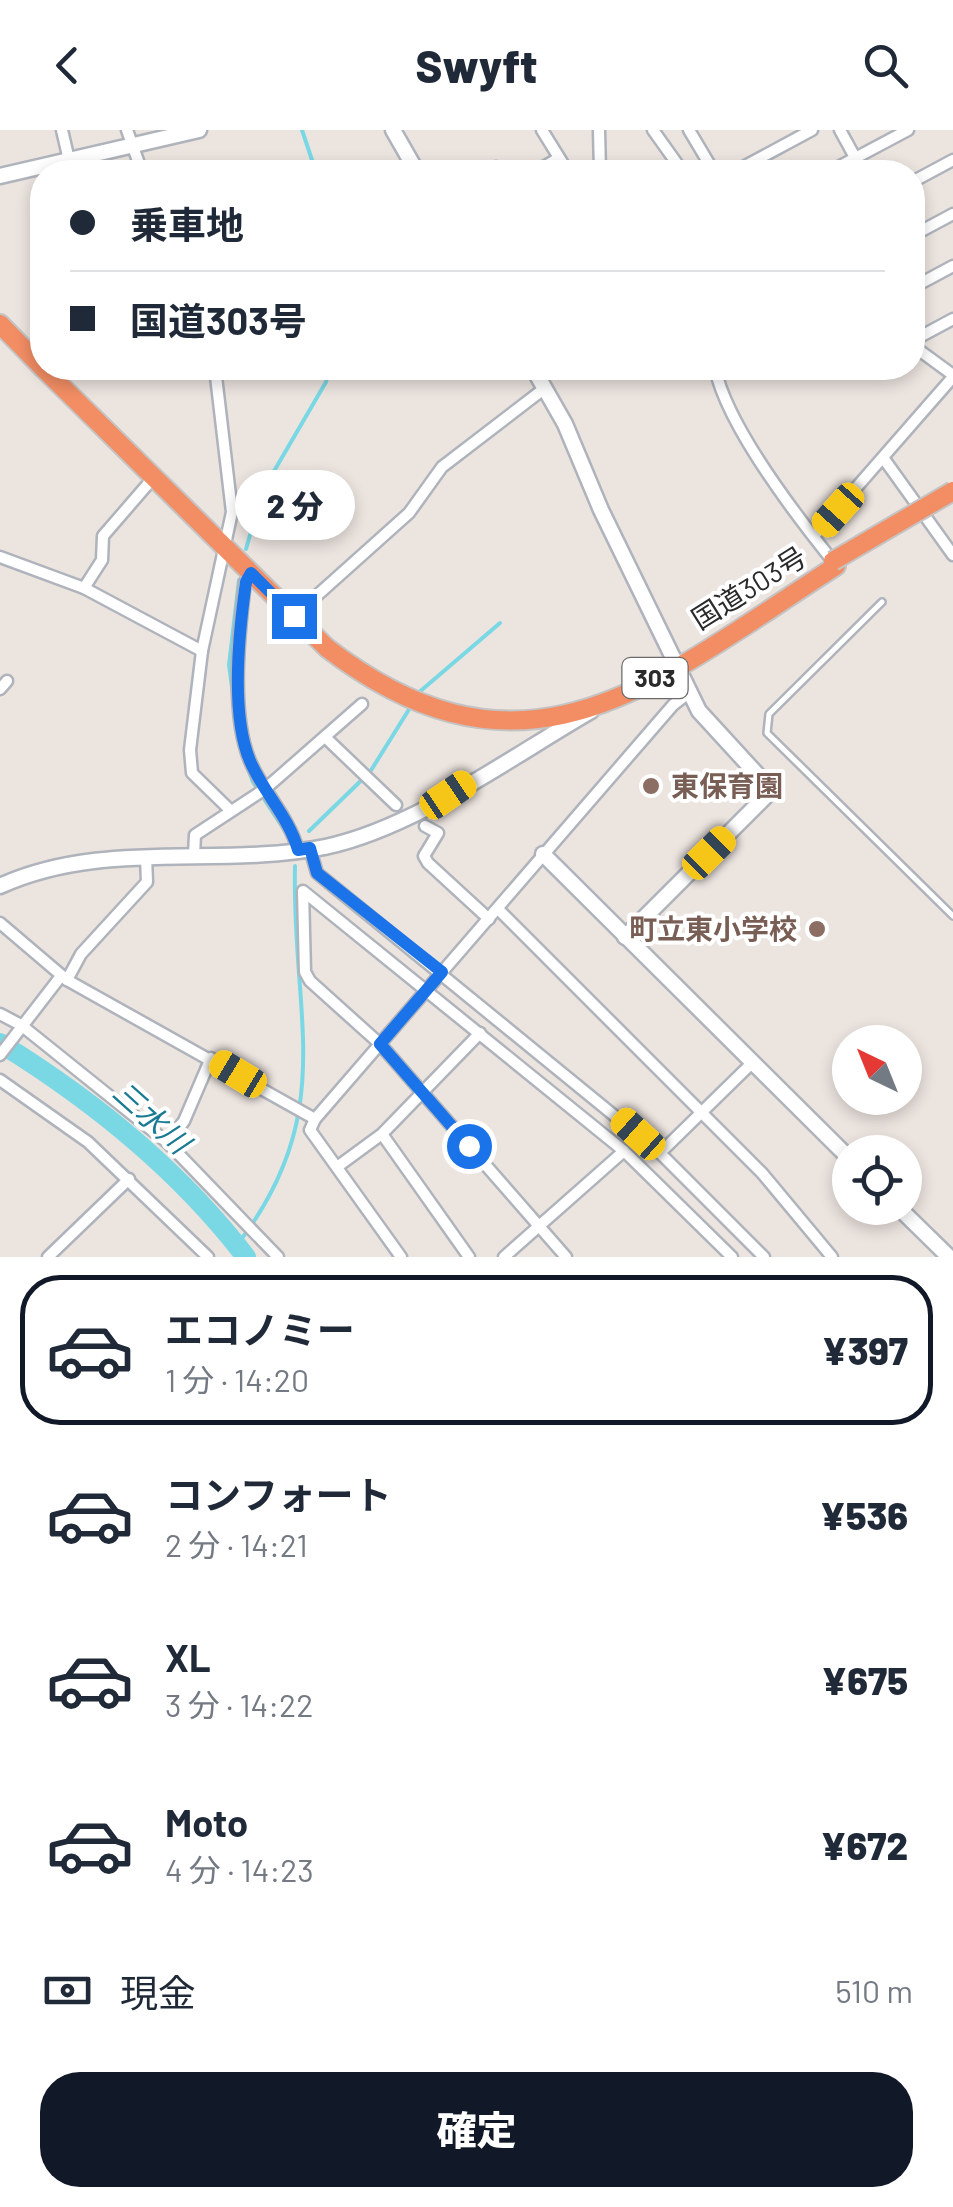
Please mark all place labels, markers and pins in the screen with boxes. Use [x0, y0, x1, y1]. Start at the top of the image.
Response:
place label: 東保育園 [671, 768, 783, 802]
marker: 東保育園 [640, 775, 662, 797]
place label: 町立東小学校 [629, 911, 797, 945]
marker: 町立東小学校 [806, 918, 828, 940]

